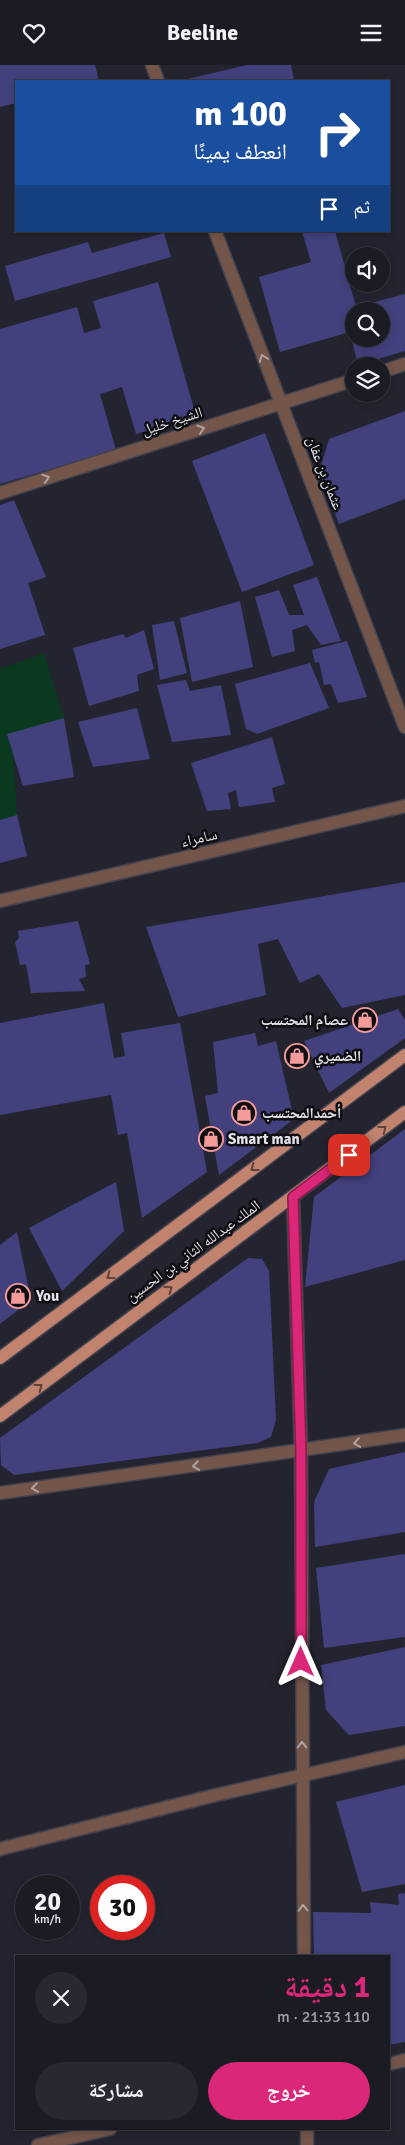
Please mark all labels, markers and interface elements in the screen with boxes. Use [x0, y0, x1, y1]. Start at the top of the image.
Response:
icon: heart [20, 19, 48, 47]
text: Beeline [167, 19, 238, 46]
icon: menu [357, 19, 385, 47]
text: 100 m [194, 92, 287, 135]
icon: right [305, 100, 370, 165]
text: انعطف يمينًا [193, 138, 287, 165]
icon: arrive [315, 195, 343, 223]
text: ثم [353, 195, 370, 219]
map controls [345, 247, 390, 402]
button: sound [345, 247, 390, 292]
button: search [345, 302, 390, 347]
one-way arrow [259, 354, 269, 363]
button: layers [345, 357, 390, 402]
street label: الشيخ خليل [139, 403, 205, 440]
one-way arrow [197, 425, 205, 435]
street label: عثمان بن عفان [302, 434, 347, 513]
one-way arrow [42, 474, 50, 484]
street label: سامراء [179, 825, 219, 851]
shop icon: عصام المحتسب [352, 1007, 378, 1033]
place label: عصام المحتسب [261, 1011, 348, 1030]
shop icon: الضميري [284, 1043, 310, 1069]
place label: الضميري [314, 1047, 361, 1068]
shop icon: أحمدالمحتسب [231, 1100, 257, 1126]
place label: أحمدالمحتسب [262, 1104, 341, 1122]
shop icon: Smart man [198, 1126, 224, 1152]
one-way arrow [377, 1126, 386, 1134]
place label: Smart man [228, 1130, 300, 1148]
pin [328, 1134, 370, 1176]
icon: arrive [335, 1141, 363, 1169]
one-way arrow [250, 1162, 260, 1171]
street label: الملك عبدالله الثاني بن الحسين [122, 1196, 265, 1308]
one-way arrow [107, 1270, 116, 1278]
shop icon: You [5, 1283, 31, 1309]
one-way arrow [163, 1286, 173, 1295]
place label: You [35, 1287, 59, 1305]
one-way arrow [33, 1384, 42, 1392]
one-way arrow [352, 1437, 360, 1448]
one-way arrow [192, 1460, 200, 1471]
one-way arrow [31, 1483, 39, 1493]
position arrow [274, 1635, 326, 1687]
one-way arrow [296, 1741, 307, 1749]
speed limit sign: 30 [90, 1875, 155, 1940]
text: 20 [34, 1886, 61, 1917]
one-way arrow [298, 1903, 308, 1911]
text: km/h [34, 1912, 61, 1927]
text: 1 دقيقة [284, 1969, 370, 2006]
button: close [35, 1972, 87, 2024]
text: 110 m · 21:33 [277, 2007, 370, 2027]
button: مشاركة [35, 2062, 198, 2120]
button: خروج [208, 2062, 370, 2120]

